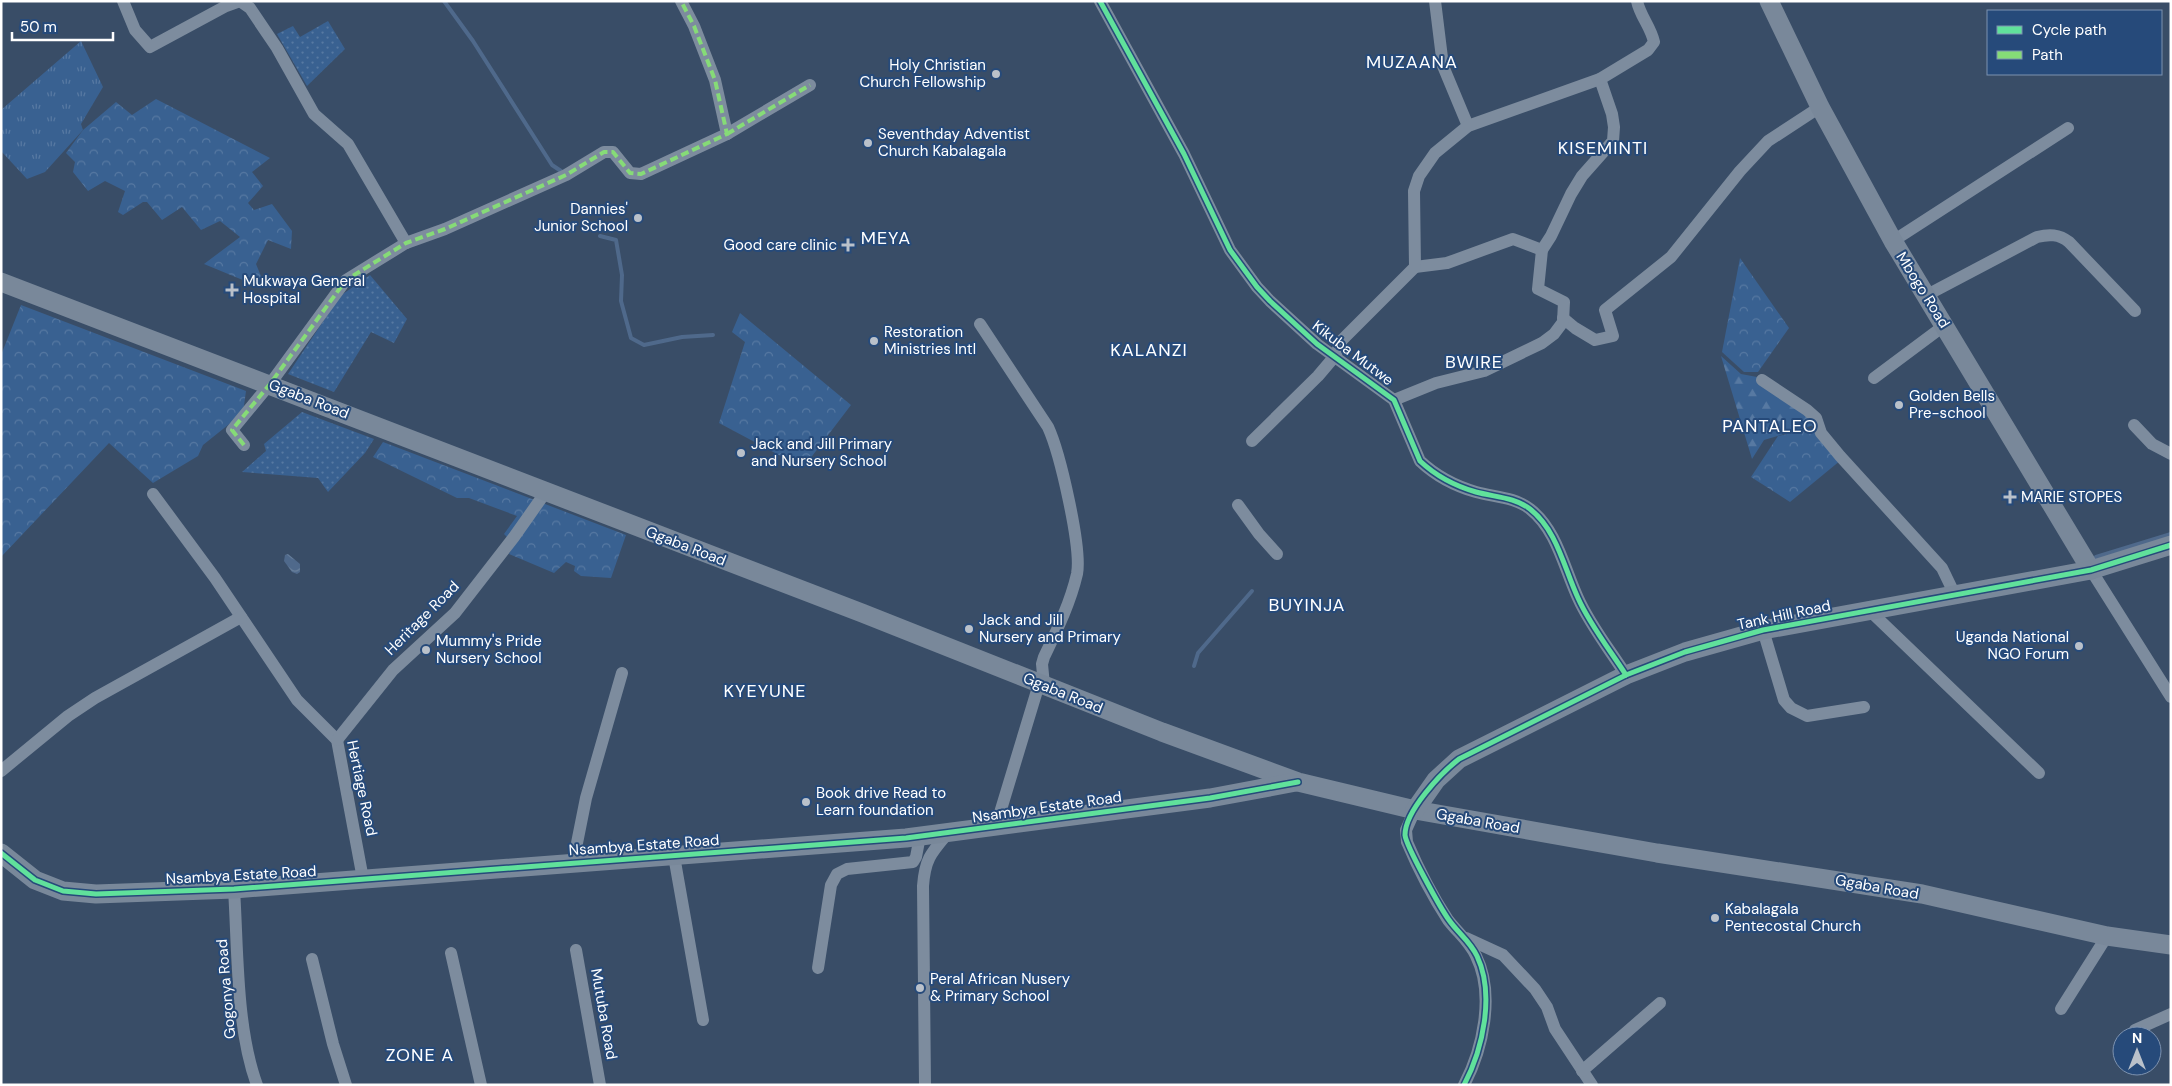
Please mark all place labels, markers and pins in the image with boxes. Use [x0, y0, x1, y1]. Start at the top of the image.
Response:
place label: Holy Christian Church Fellowship [859, 55, 986, 92]
marker: Holy Christian Church Fellowship [990, 68, 1002, 80]
place label: Seventhday Adventist Church Kabalagala [878, 124, 1030, 161]
marker: Seventhday Adventist Church Kabalagala [862, 137, 874, 149]
place label: Dannies' Junior School [534, 199, 628, 236]
marker: Dannies' Junior School [632, 212, 644, 224]
place label: Good care clinic [724, 235, 837, 255]
marker: Good care clinic [841, 238, 855, 252]
place label: Mukwaya General Hospital [243, 271, 365, 308]
marker: Mukwaya General Hospital [225, 283, 239, 297]
place label: Restoration Ministries Intl [884, 322, 976, 359]
marker: Restoration Ministries Intl [868, 335, 880, 347]
place label: Golden Bells Pre-school [1909, 386, 1995, 423]
marker: Golden Bells Pre-school [1893, 399, 1905, 411]
place label: Jack and Jill Primary and Nursery School [751, 434, 893, 471]
marker: Jack and Jill Primary and Nursery School [735, 447, 747, 459]
place label: MARIE STOPES [2021, 487, 2123, 507]
marker: MARIE STOPES [2003, 490, 2017, 504]
place label: Jack and Jill Nursery and Primary [979, 610, 1122, 647]
marker: Jack and Jill Nursery and Primary [963, 623, 975, 635]
place label: Uganda National NGO Forum [1956, 627, 2069, 664]
place label: Mummy's Pride Nursery School [436, 631, 542, 668]
marker: Uganda National NGO Forum [2073, 640, 2085, 652]
marker: Mummy's Pride Nursery School [420, 644, 432, 656]
place label: Book drive Read to Learn foundation [816, 783, 946, 820]
marker: Book drive Read to Learn foundation [800, 796, 812, 808]
place label: Kabalagala Pentecostal Church [1725, 899, 1861, 936]
marker: Kabalagala Pentecostal Church [1709, 912, 1721, 924]
place label: Peral African Nusery & Primary School [930, 969, 1071, 1006]
marker: Peral African Nusery & Primary School [914, 982, 926, 994]

